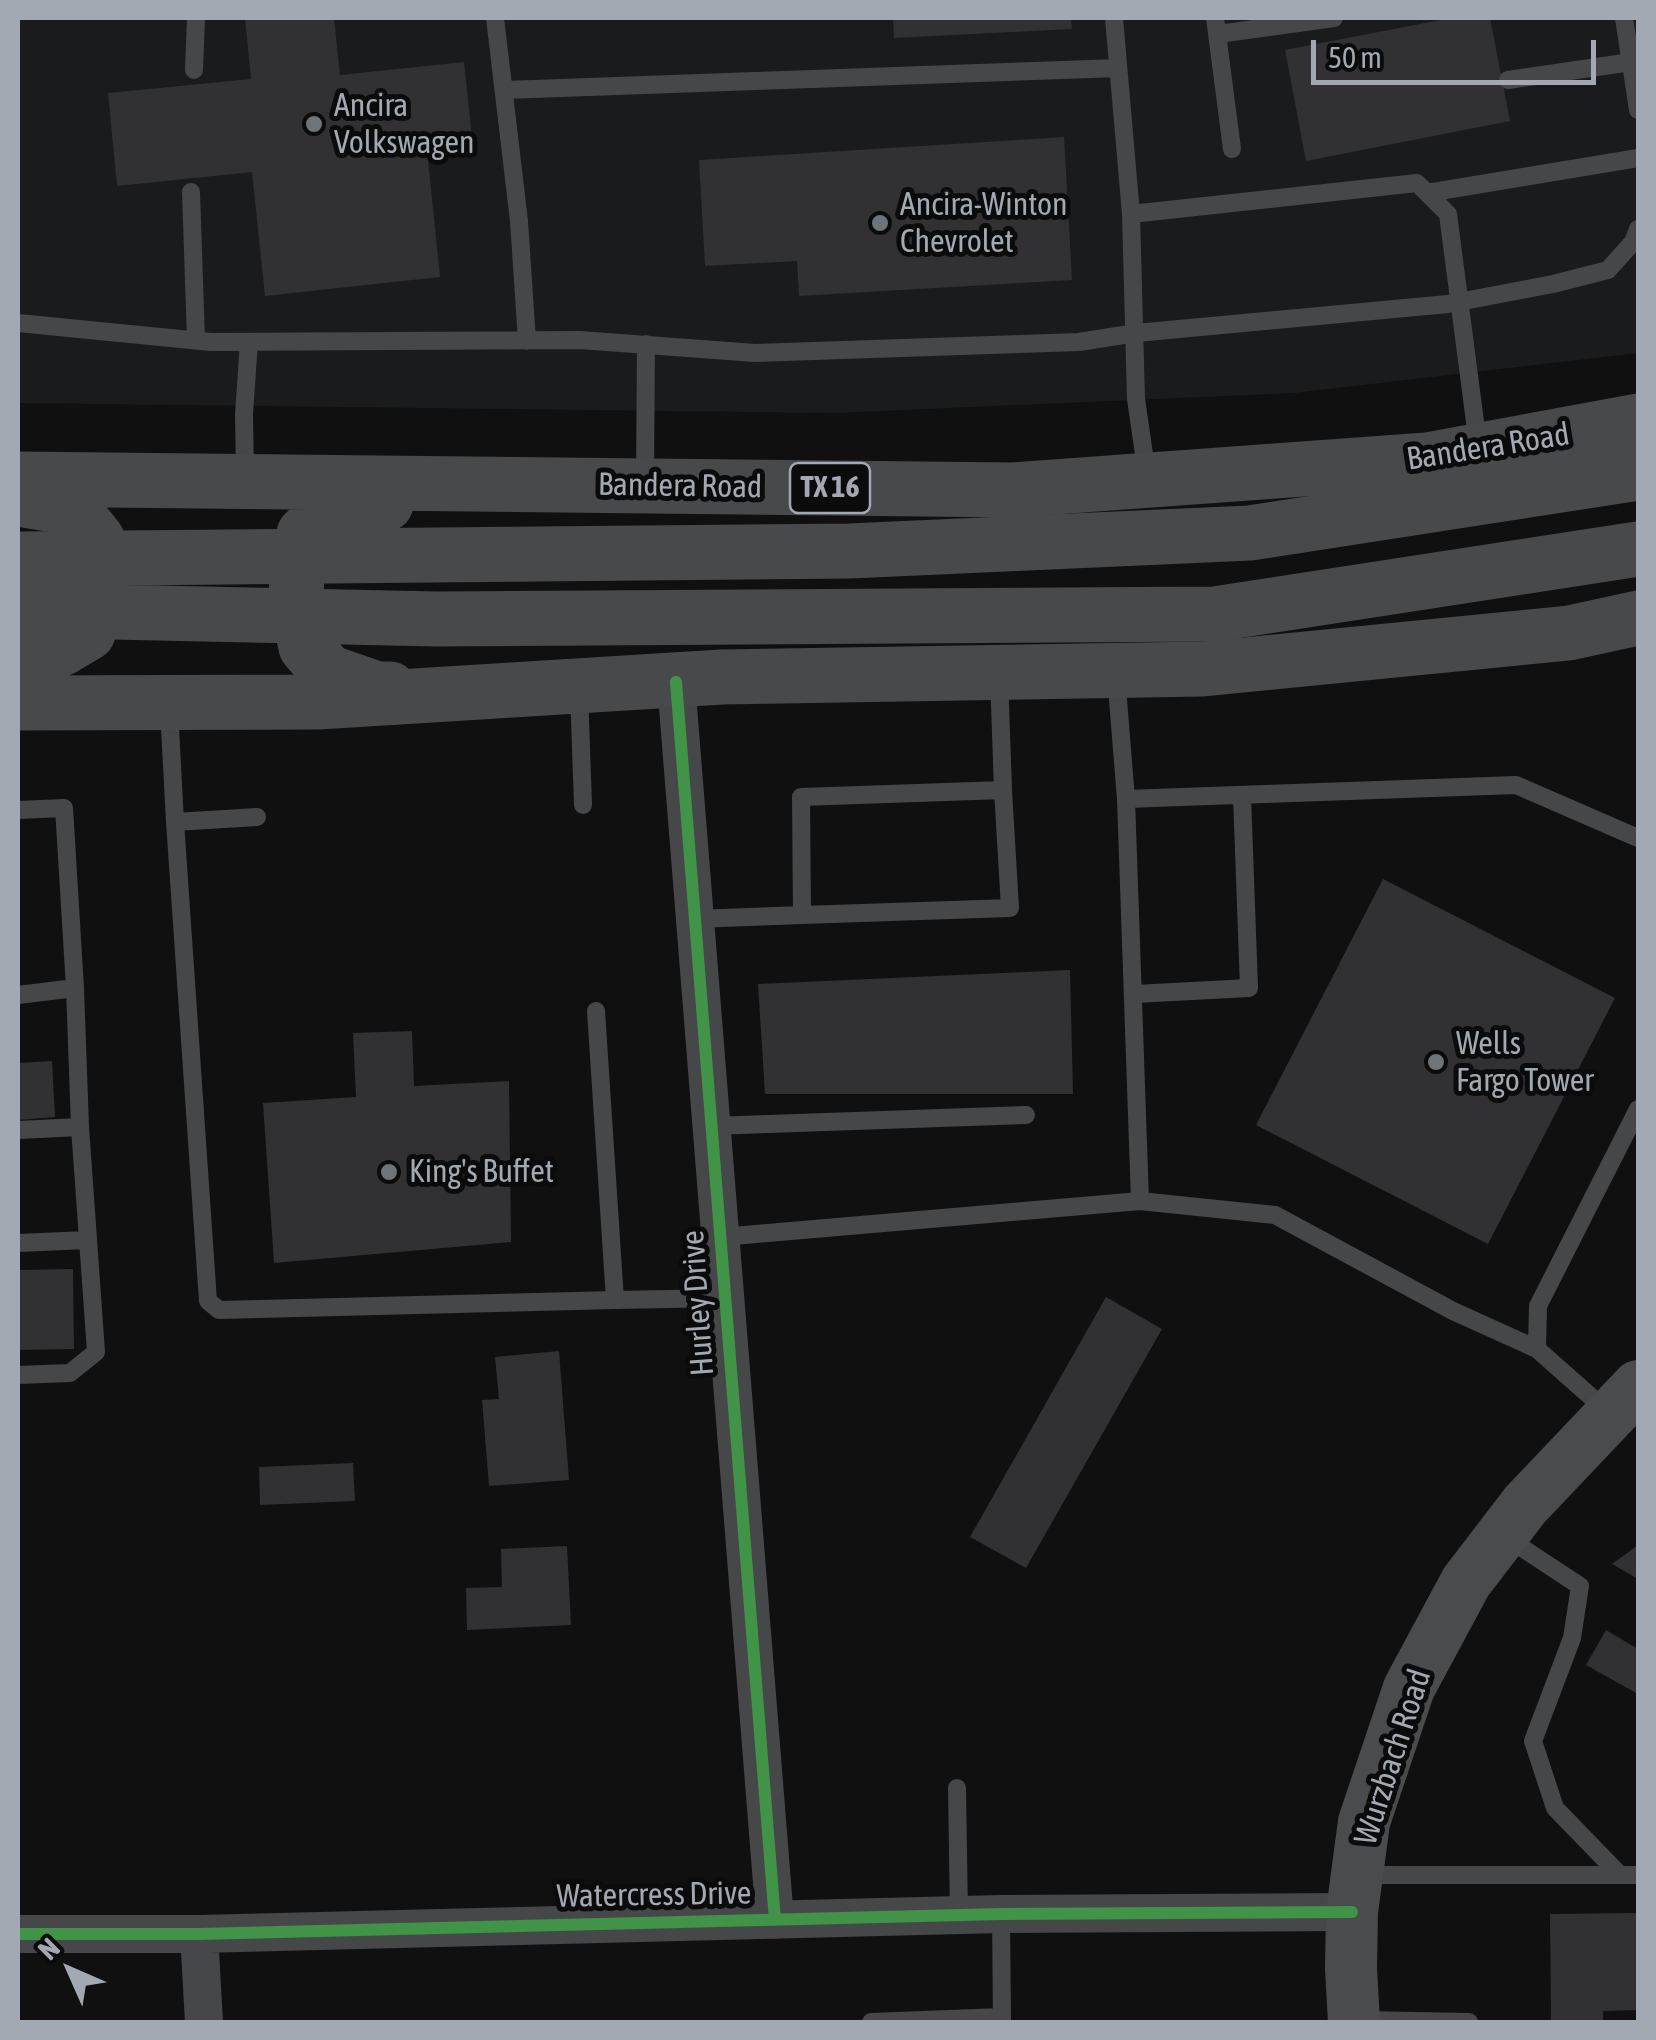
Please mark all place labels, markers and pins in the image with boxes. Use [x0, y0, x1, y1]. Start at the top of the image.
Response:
place label: Ancira Volkswagen [334, 87, 474, 162]
marker: Ancira Volkswagen [303, 113, 325, 135]
place label: Ancira-Winton Chevrolet [900, 186, 1068, 261]
marker: Ancira-Winton Chevrolet [869, 212, 891, 234]
place label: Wells Fargo Tower [1456, 1025, 1594, 1100]
marker: Wells Fargo Tower [1425, 1051, 1447, 1073]
place label: King's Buffet [409, 1153, 554, 1191]
marker: King's Buffet [378, 1161, 400, 1183]

